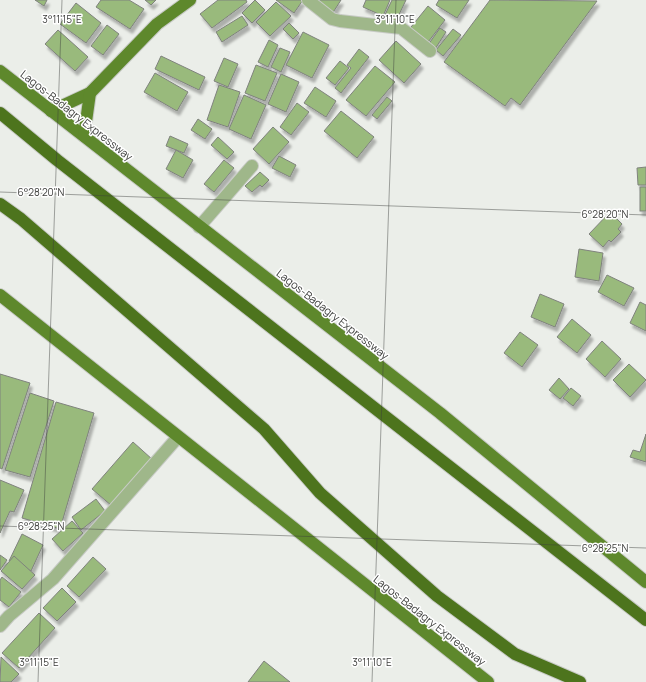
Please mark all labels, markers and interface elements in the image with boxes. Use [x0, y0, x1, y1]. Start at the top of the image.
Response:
text: 3°11'15"E [42, 12, 82, 26]
text: 3°11'10"E [375, 12, 415, 26]
street label: Lagos-Badagry Expressway [18, 66, 136, 164]
text: 6°28'20"N [18, 185, 65, 199]
text: 6°28'20"N [582, 207, 629, 221]
street label: Lagos-Badagry Expressway [274, 265, 392, 363]
text: 6°28'25"N [18, 519, 64, 533]
text: 6°28'25"N [582, 541, 628, 555]
street label: Lagos-Badagry Expressway [371, 571, 489, 669]
text: 3°11'15"E [19, 655, 59, 669]
text: 3°11'10"E [352, 655, 392, 669]

